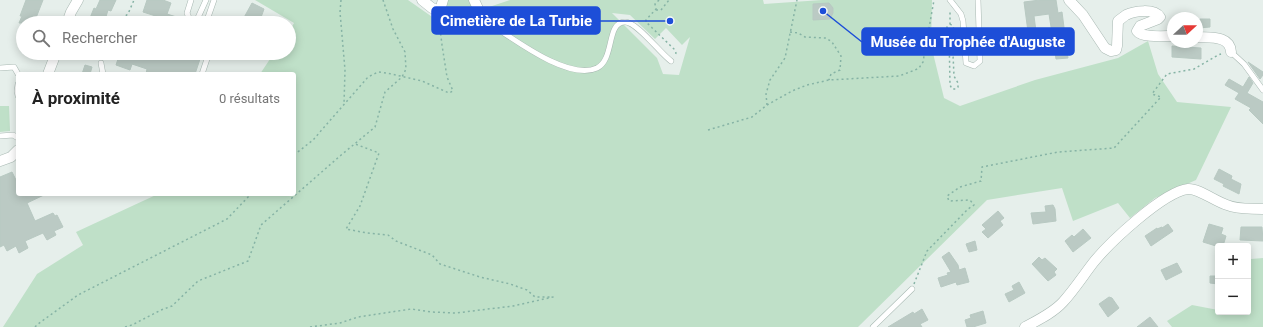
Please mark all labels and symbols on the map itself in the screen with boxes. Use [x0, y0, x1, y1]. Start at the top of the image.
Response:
callout: Cimetière de La Turbie [432, 7, 600, 34]
text: Cimetière de La Turbie [440, 12, 592, 30]
north arrow [1167, 12, 1203, 48]
callout: Musée du Trophée d'Auguste [862, 28, 1074, 55]
text: Musée du Trophée d'Auguste [871, 33, 1065, 51]

